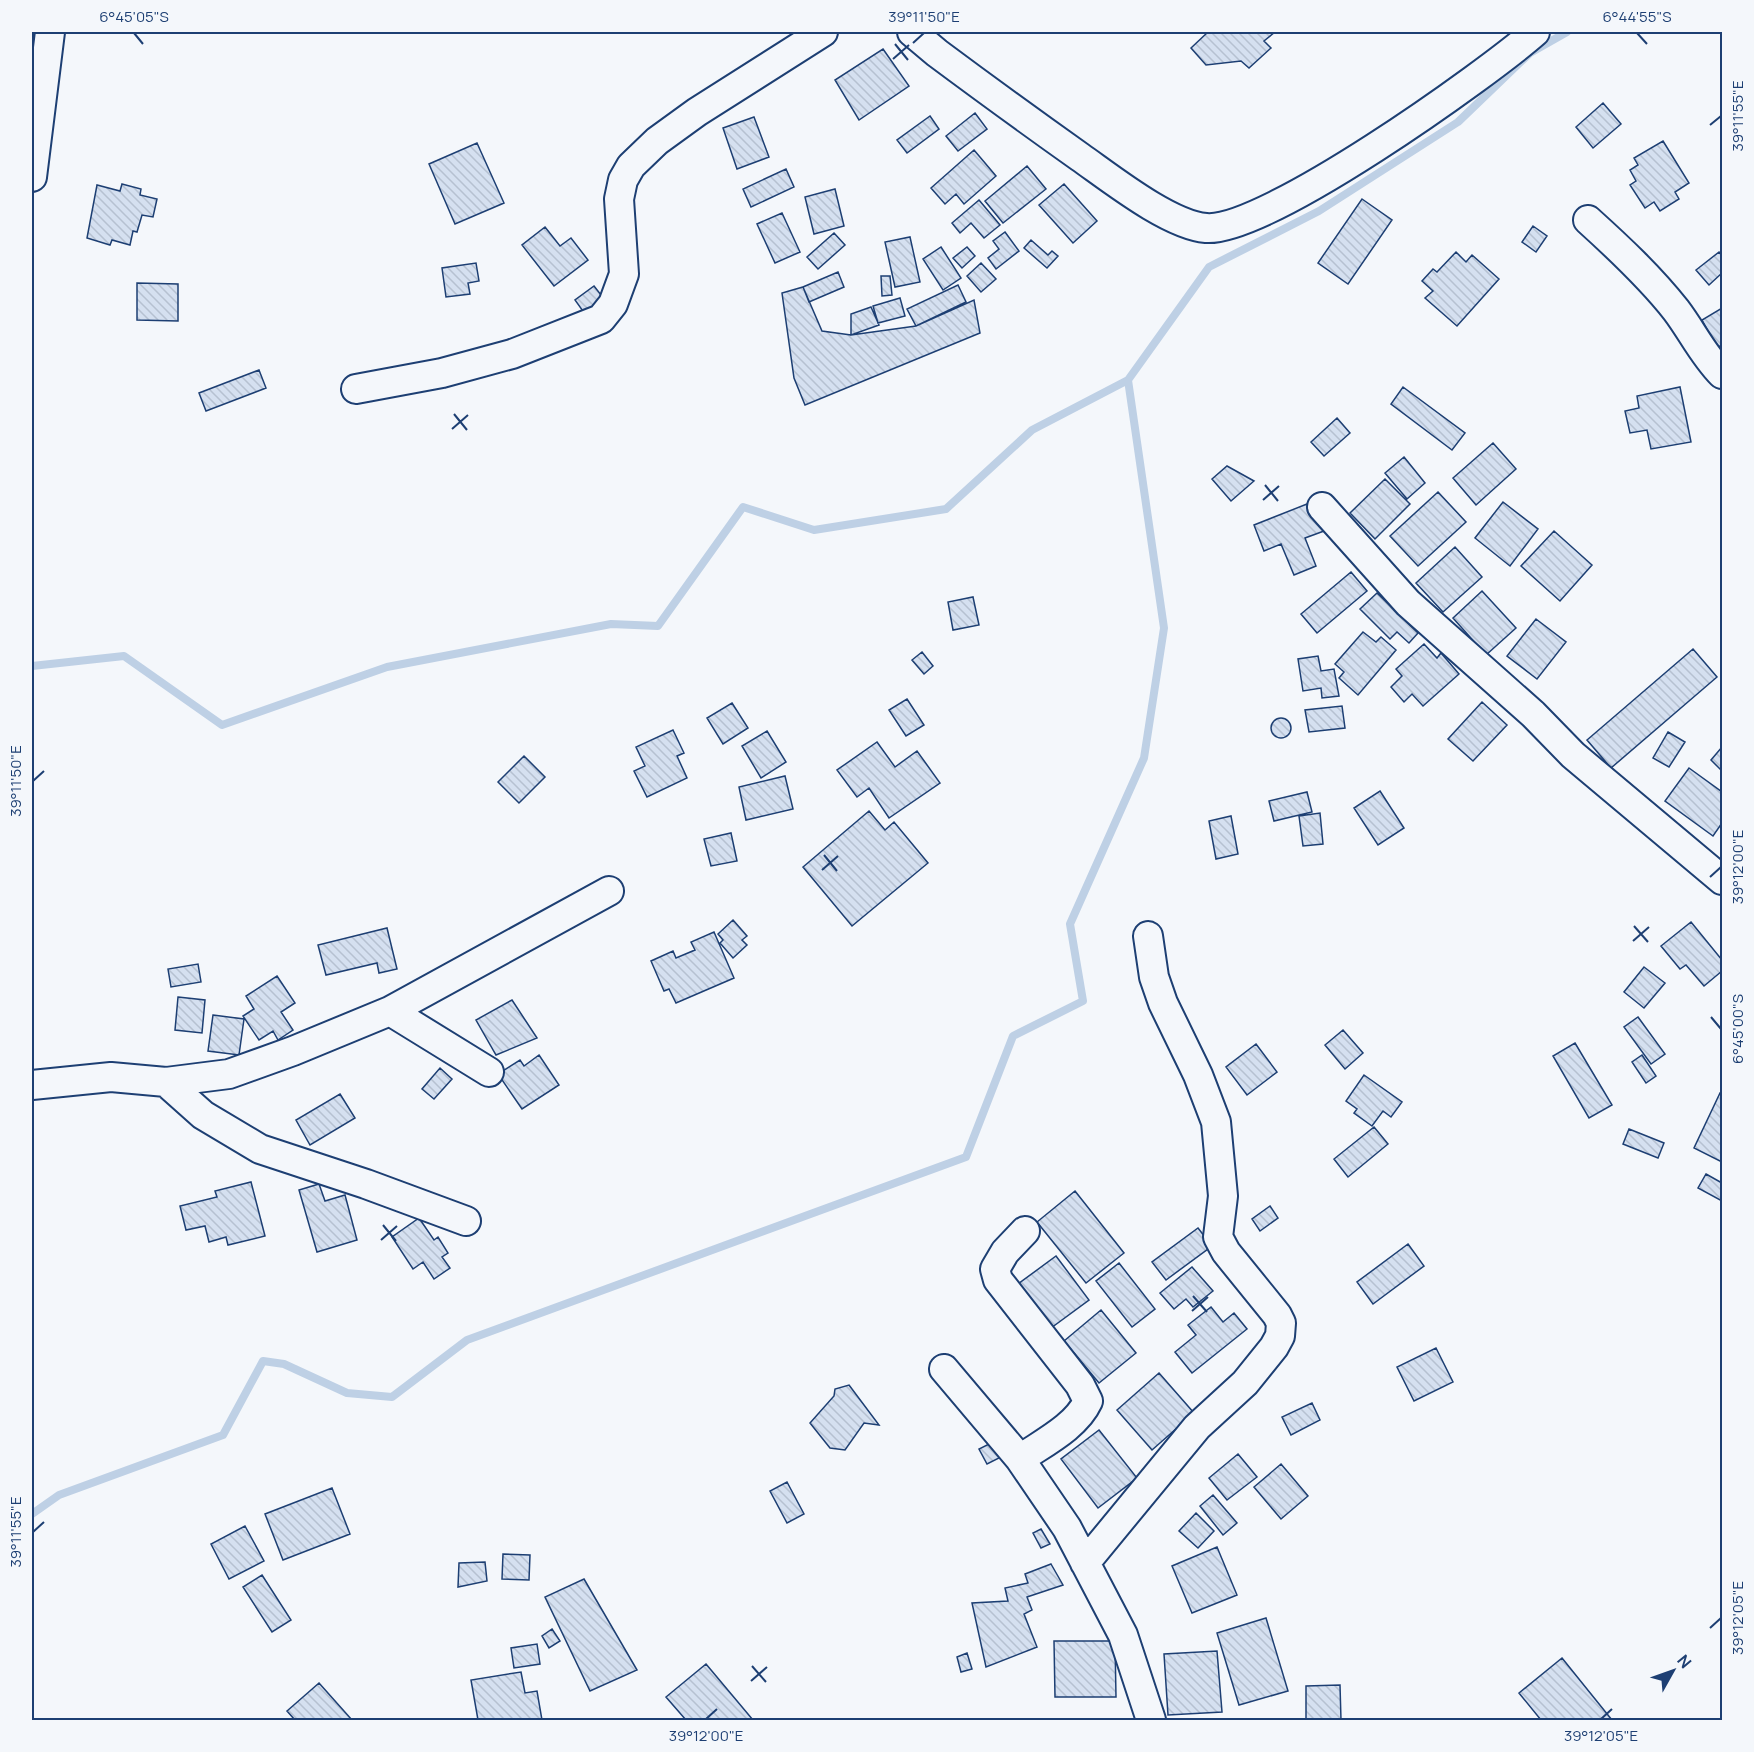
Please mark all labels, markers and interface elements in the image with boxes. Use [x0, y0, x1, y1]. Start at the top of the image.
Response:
text: 6°45'05"S [99, 6, 169, 27]
text: 39°11'50"E [888, 6, 960, 27]
text: 6°44'55"S [1602, 6, 1672, 27]
text: 39°11'55"E [1727, 80, 1748, 152]
text: 39°11'50"E [5, 745, 26, 817]
text: 39°12'00"E [1727, 830, 1748, 904]
text: 6°45'00"S [1727, 994, 1748, 1064]
text: 39°11'55"E [5, 1496, 26, 1568]
text: 39°12'05"E [1727, 1581, 1748, 1655]
north arrow [1643, 1641, 1703, 1701]
text: N [1672, 1650, 1697, 1673]
text: 39°12'00"E [669, 1725, 743, 1746]
text: 39°12'05"E [1564, 1725, 1638, 1746]

